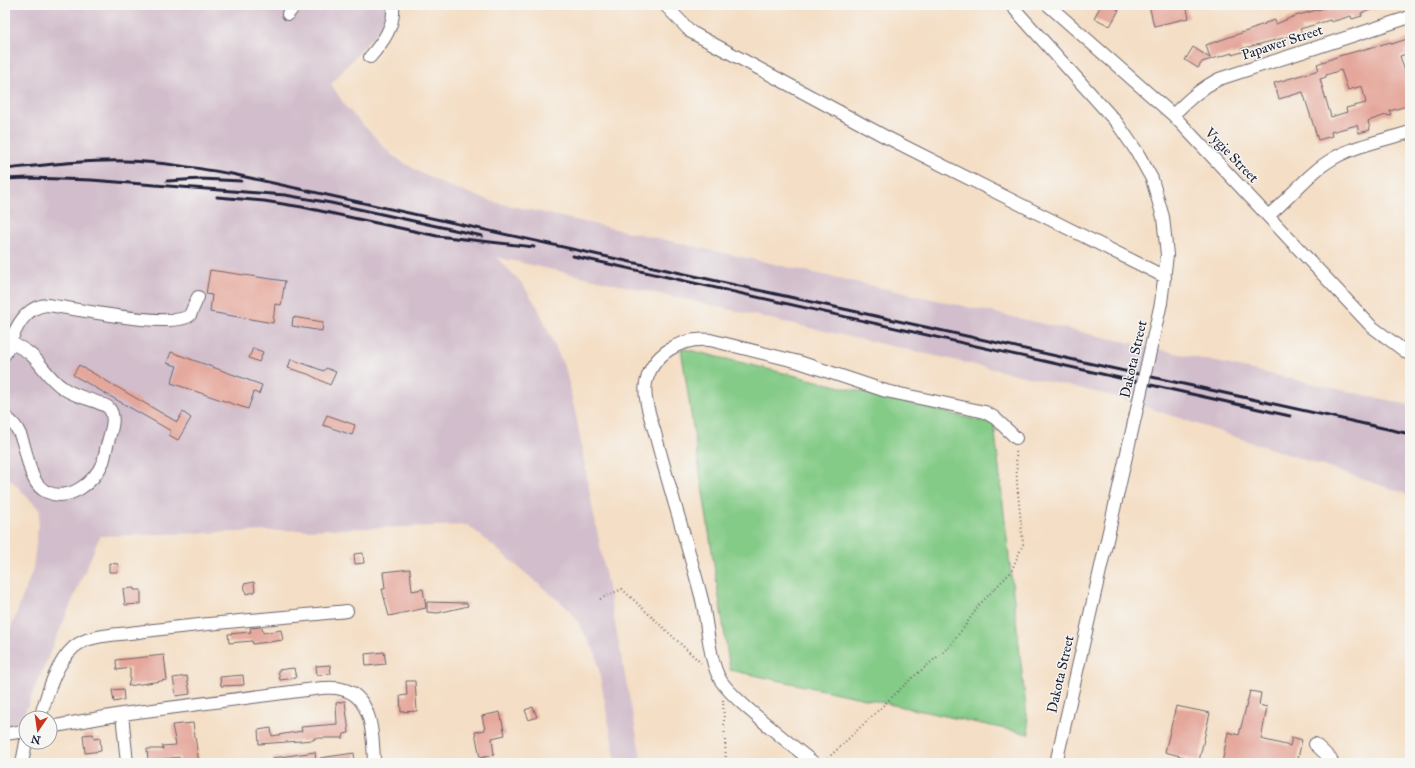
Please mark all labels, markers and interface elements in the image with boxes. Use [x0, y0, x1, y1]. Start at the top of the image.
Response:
street label: Papawer Street [1239, 21, 1325, 64]
street label: Vygie Street [1201, 124, 1262, 186]
street label: Dakota Street [1116, 319, 1151, 400]
street label: Dakota Street [1043, 634, 1078, 715]
north arrow [18, 710, 58, 750]
text: N [29, 732, 42, 747]

